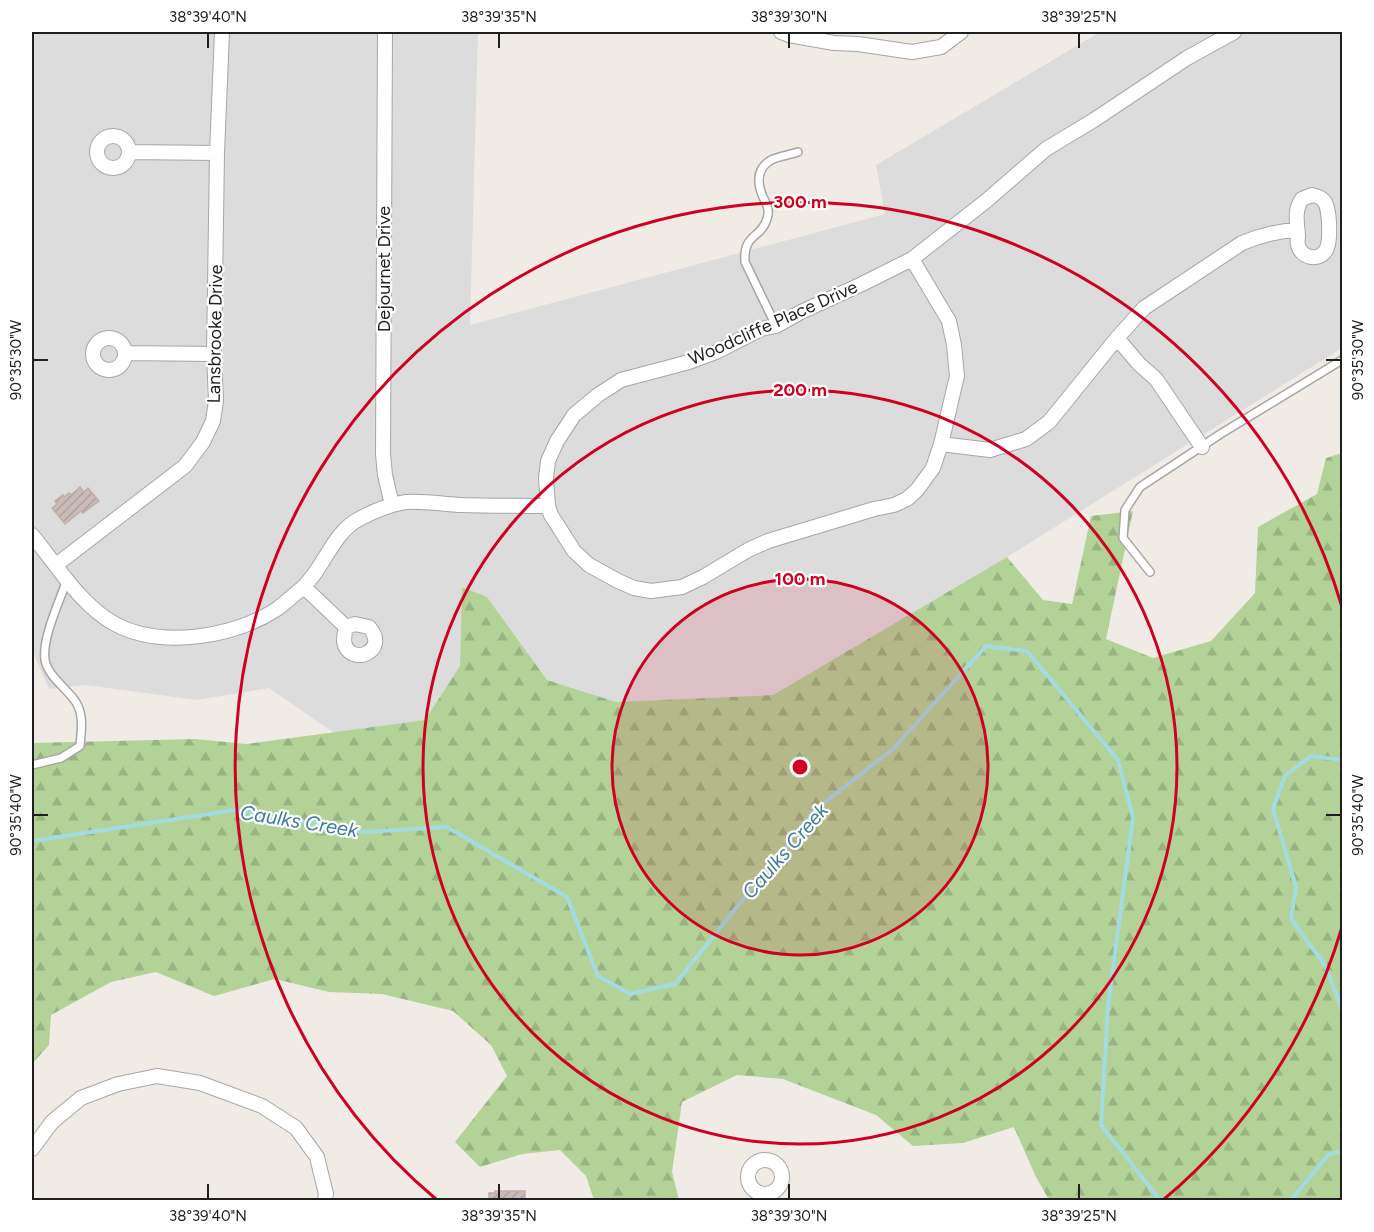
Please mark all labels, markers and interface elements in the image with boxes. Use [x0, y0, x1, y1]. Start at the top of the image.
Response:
text: 38°39'40"N [169, 8, 247, 26]
text: 38°39'35"N [461, 8, 537, 26]
text: 38°39'30"N [751, 8, 827, 26]
text: 38°39'25"N [1041, 8, 1117, 26]
text: 300 m [773, 191, 827, 213]
street label: Dejournet Drive [373, 206, 395, 332]
street label: Lansbrooke Drive [203, 264, 227, 404]
street label: Woodcliffe Place Drive [685, 276, 861, 370]
text: 90°35'30"W [7, 319, 25, 400]
text: 90°35'30"W [1349, 319, 1367, 400]
text: 200 m [773, 379, 827, 401]
text: 100 m [775, 568, 825, 590]
centre of rings [790, 757, 810, 777]
text: 90°35'40"W [7, 774, 25, 856]
text: 90°35'40"W [1349, 774, 1367, 856]
water label: Caulks Creek [737, 797, 834, 904]
water label: Caulks Creek [239, 800, 361, 842]
text: 38°39'40"N [169, 1207, 247, 1225]
text: 38°39'35"N [461, 1207, 537, 1225]
text: 38°39'30"N [751, 1207, 827, 1225]
text: 38°39'25"N [1041, 1207, 1117, 1225]

